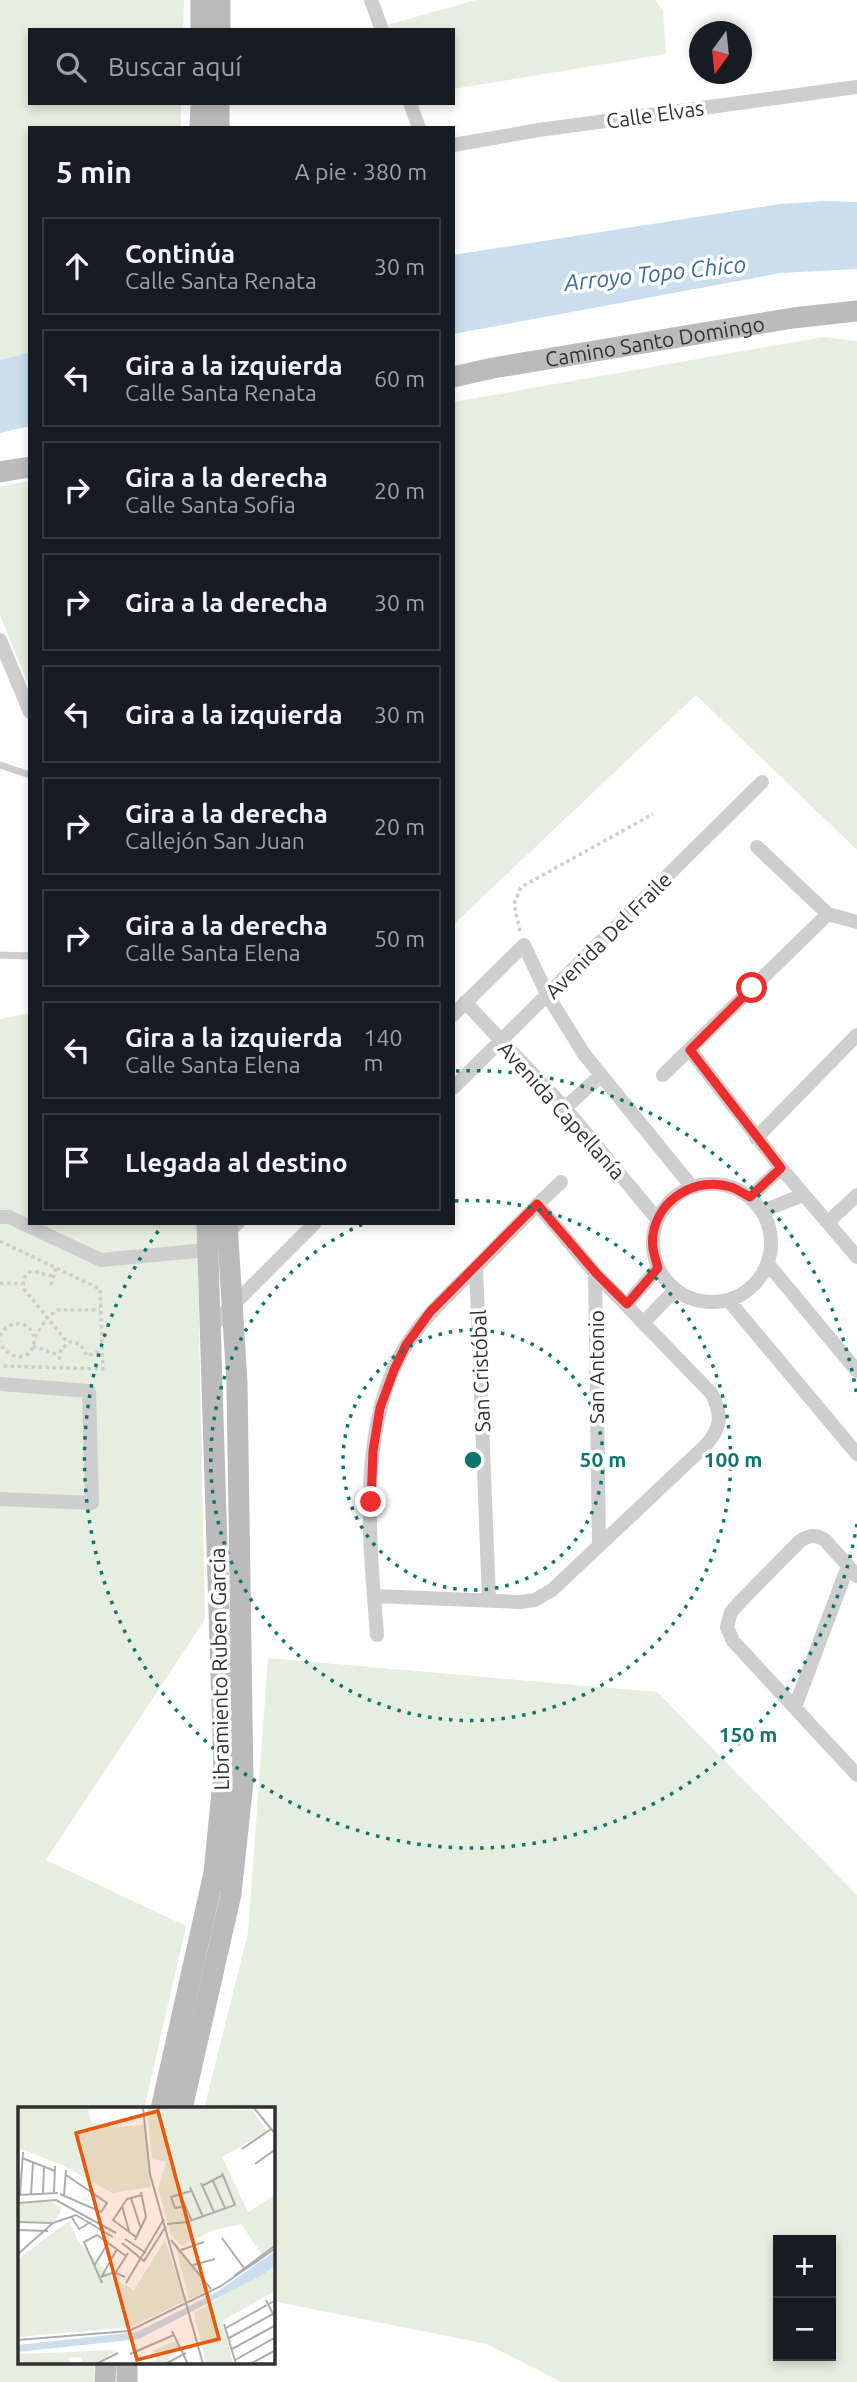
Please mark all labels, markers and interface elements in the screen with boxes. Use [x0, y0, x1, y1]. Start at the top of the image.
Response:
north arrow [689, 21, 752, 84]
search box [28, 28, 455, 105]
icon: search [52, 48, 90, 86]
text: Buscar aquí [108, 52, 242, 81]
street label: Calle Elvas [605, 95, 705, 133]
text: 5 min [56, 155, 132, 189]
text: A pie · 380 m [295, 159, 427, 184]
text: Continúa [125, 239, 235, 268]
icon: ahead [58, 247, 96, 285]
water label: Arroyo Topo Chico [562, 251, 747, 295]
text: 30 m [374, 254, 425, 279]
text: Calle Santa Renata [125, 268, 317, 293]
street label: Camino Santo Domingo [543, 311, 766, 371]
text: Gira a la izquierda [125, 351, 343, 380]
icon: left [58, 359, 96, 397]
text: 60 m [374, 366, 425, 391]
text: Calle Santa Renata [125, 380, 317, 405]
text: Gira a la derecha [125, 463, 328, 492]
icon: right [58, 471, 96, 509]
text: 20 m [374, 478, 425, 503]
text: Calle Santa Sofia [125, 492, 296, 517]
icon: right [58, 583, 96, 621]
text: Gira a la derecha [125, 588, 328, 617]
text: 30 m [374, 590, 425, 615]
icon: left [58, 695, 96, 733]
text: Gira a la izquierda [125, 700, 343, 729]
text: 30 m [374, 702, 425, 727]
text: Gira a la derecha [125, 799, 328, 828]
icon: right [58, 807, 96, 845]
text: 20 m [374, 814, 425, 839]
text: Callejón San Juan [125, 828, 305, 853]
street label: Avenida Del Fraile [540, 867, 676, 1003]
text: Gira a la derecha [125, 911, 328, 940]
icon: right [58, 919, 96, 957]
text: 50 m [374, 926, 425, 951]
text: Calle Santa Elena [125, 940, 301, 965]
route start [736, 972, 767, 1003]
text: Gira a la izquierda [125, 1023, 343, 1052]
text: 140 m [364, 1025, 402, 1075]
icon: left [58, 1031, 96, 1069]
street label: Avenida Capellanía [494, 1036, 630, 1184]
text: Calle Santa Elena [125, 1052, 301, 1077]
icon: arrive [58, 1143, 96, 1181]
text: Llegada al destino [125, 1148, 348, 1177]
street label: San Cristóbal [466, 1309, 494, 1433]
street label: San Antonio [584, 1310, 608, 1424]
text: 50 m [580, 1447, 626, 1471]
text: 100 m [704, 1447, 762, 1471]
centre of rings [461, 1448, 485, 1472]
route end [355, 1486, 386, 1517]
street label: Libramiento Ruben Garcia [205, 1547, 233, 1791]
text: 150 m [719, 1722, 777, 1746]
inset map [18, 2107, 275, 2364]
map controls [773, 2235, 836, 2361]
button: + [773, 2235, 836, 2298]
button: − [773, 2298, 836, 2361]

